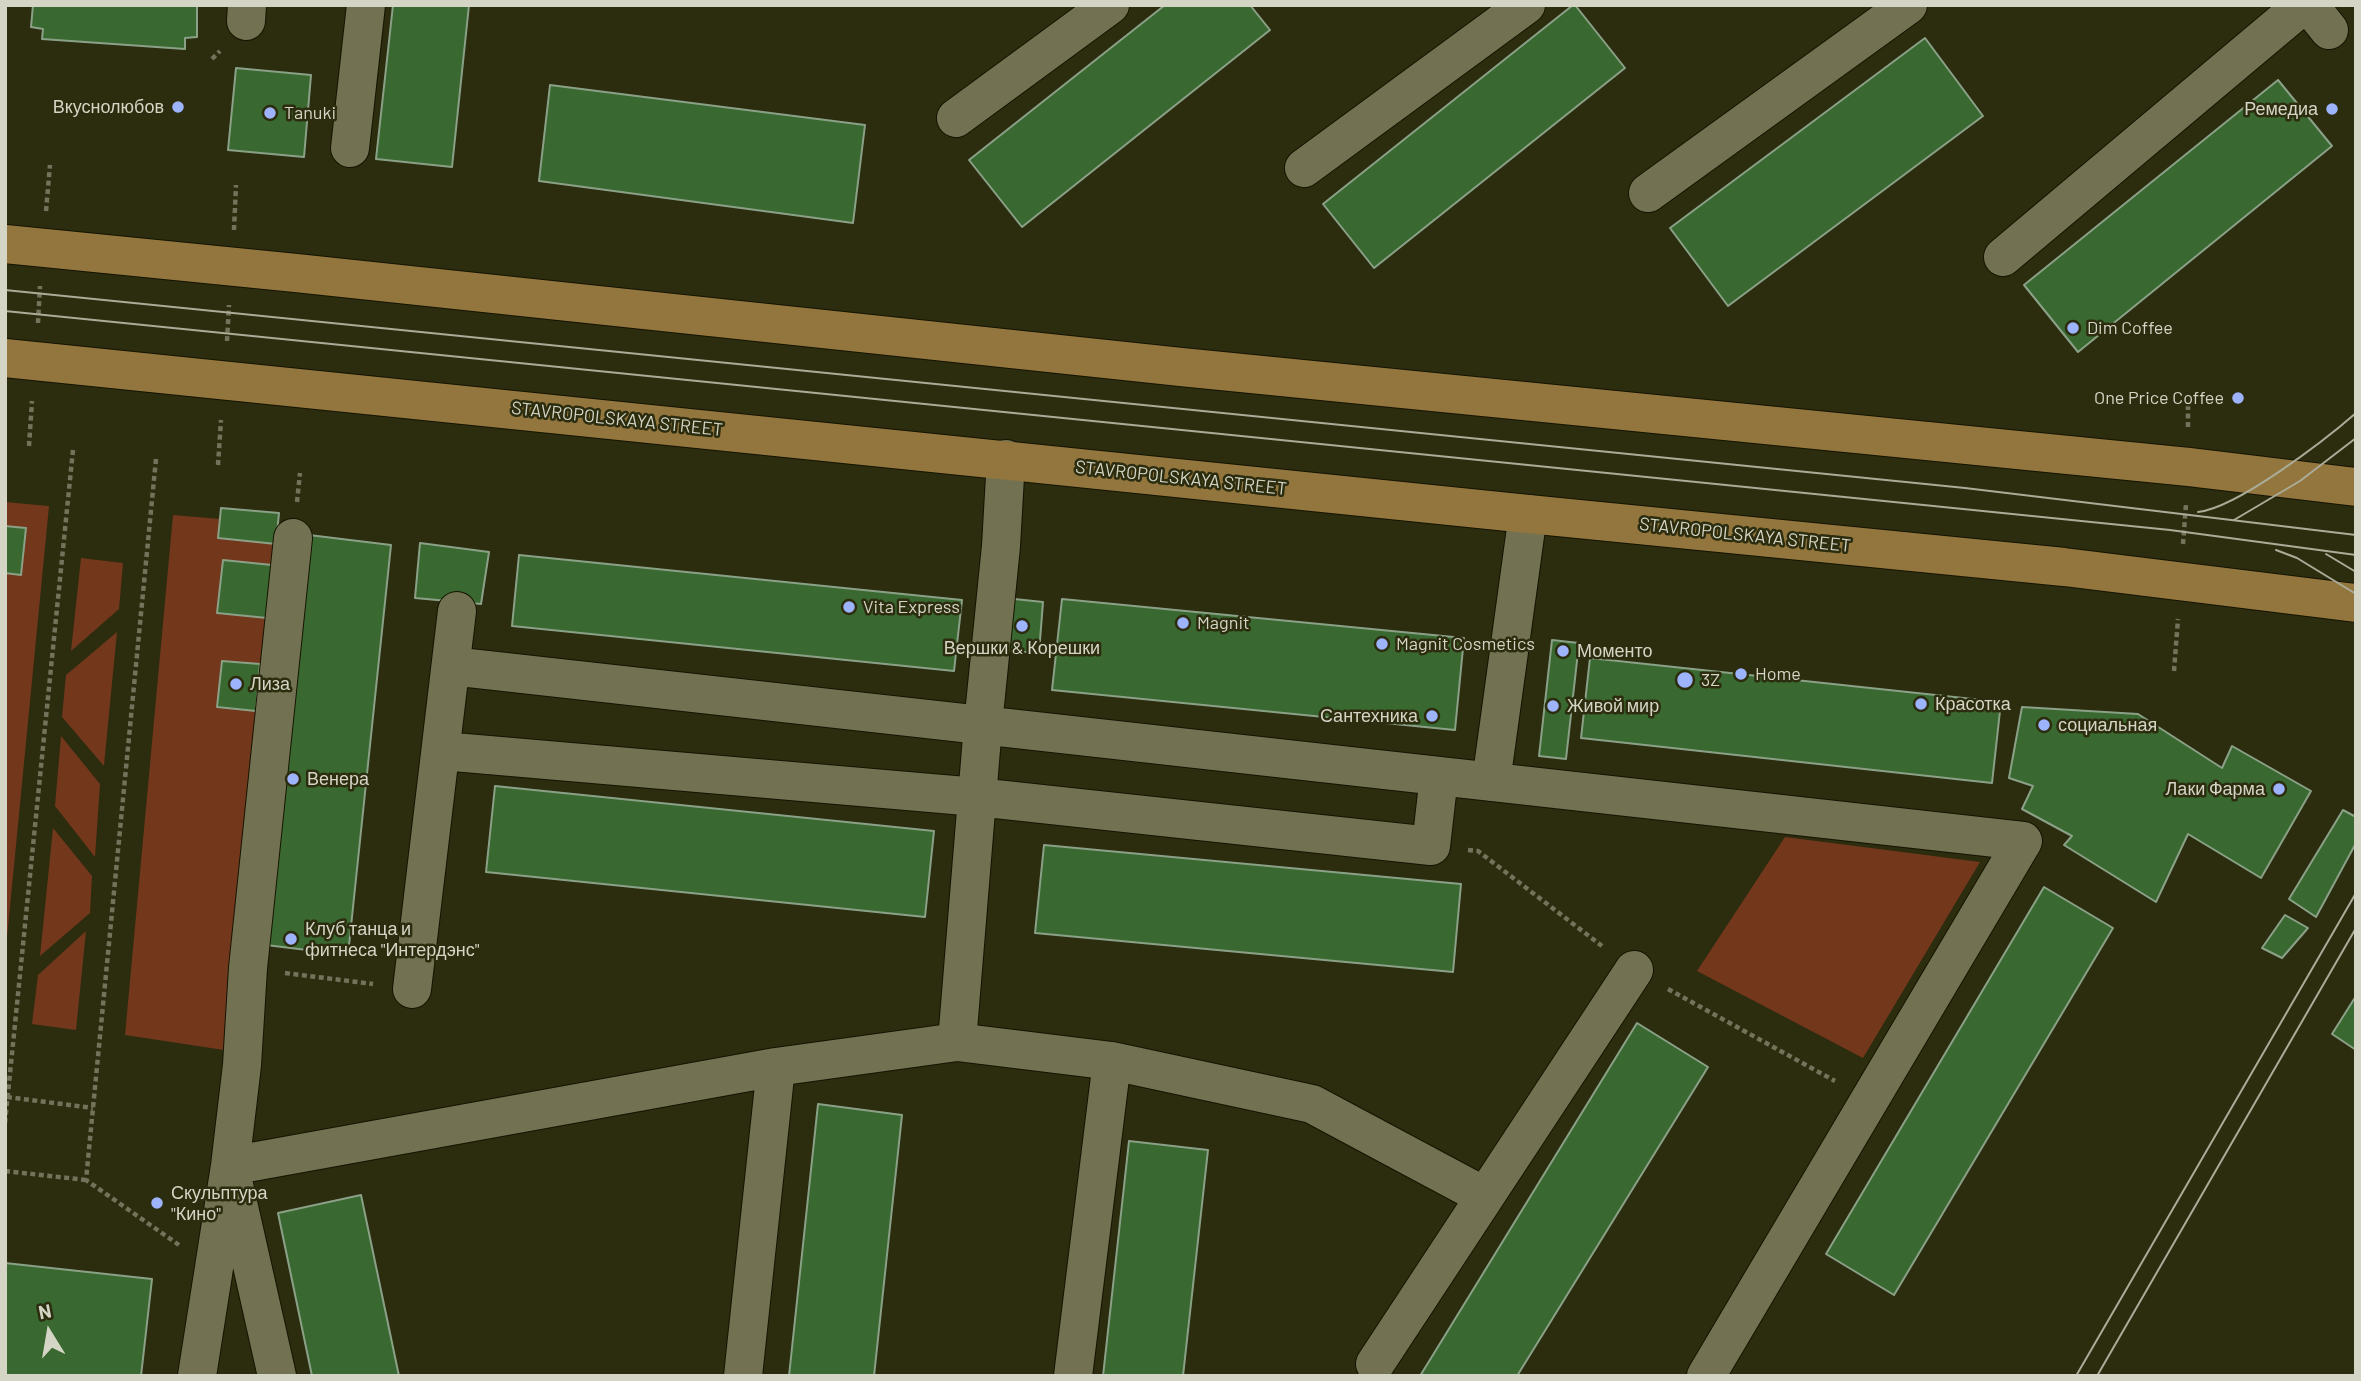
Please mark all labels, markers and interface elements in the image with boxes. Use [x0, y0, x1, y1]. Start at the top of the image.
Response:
place label: Вкуснолюбов [53, 96, 164, 118]
place label: Ремедиа [2244, 98, 2318, 120]
marker: Вкуснолюбов [170, 99, 186, 115]
marker: Ремедиа [2324, 101, 2340, 117]
place label: Tanuki [284, 102, 336, 124]
marker: Tanuki [262, 105, 278, 121]
place label: Dim Coffee [2087, 317, 2173, 339]
marker: Dim Coffee [2065, 320, 2081, 336]
place label: One Price Coffee [2094, 387, 2224, 409]
marker: One Price Coffee [2230, 390, 2246, 406]
street label: STAVROPOLSKAYA STREET [510, 397, 724, 441]
street label: STAVROPOLSKAYA STREET [1074, 456, 1288, 500]
street label: STAVROPOLSKAYA STREET [1638, 513, 1852, 557]
place label: Vita Express [863, 596, 960, 618]
marker: Vita Express [841, 599, 857, 615]
place label: Magnit [1197, 612, 1250, 634]
marker: Magnit [1175, 615, 1191, 631]
marker: Вершки & Корешки [1014, 618, 1030, 634]
place label: Magnit Cosmetics [1396, 633, 1535, 655]
marker: Magnit Cosmetics [1374, 636, 1390, 652]
place label: Вершки & Корешки [944, 637, 1100, 659]
place label: Моменто [1577, 640, 1653, 662]
marker: Моменто [1555, 643, 1571, 659]
place label: Home [1755, 663, 1801, 685]
marker: Home [1733, 666, 1749, 682]
place label: 3Z [1701, 669, 1720, 691]
marker: 3Z [1675, 670, 1695, 690]
place label: Лиза [250, 673, 290, 695]
marker: Лиза [228, 676, 244, 692]
place label: Красотка [1935, 693, 2011, 715]
place label: Живой мир [1567, 695, 1659, 717]
marker: Красотка [1913, 696, 1929, 712]
marker: Живой мир [1545, 698, 1561, 714]
place label: Сантехника [1320, 705, 1418, 727]
marker: Сантехника [1424, 708, 1440, 724]
place label: социальная [2058, 714, 2157, 736]
marker: социальная [2036, 717, 2052, 733]
place label: Венера [307, 768, 369, 790]
marker: Венера [285, 771, 301, 787]
place label: Лаки Фарма [2166, 778, 2265, 800]
marker: Лаки Фарма [2271, 781, 2287, 797]
place label: Клуб танца и фитнеса "Интердэнс" [305, 918, 479, 960]
marker: Клуб танца и фитнеса "Интердэнс" [283, 931, 299, 947]
place label: Скульптура "Кино" [171, 1182, 268, 1224]
marker: Скульптура "Кино" [149, 1195, 165, 1211]
north arrow [14, 1297, 84, 1367]
text: N [36, 1298, 53, 1323]

